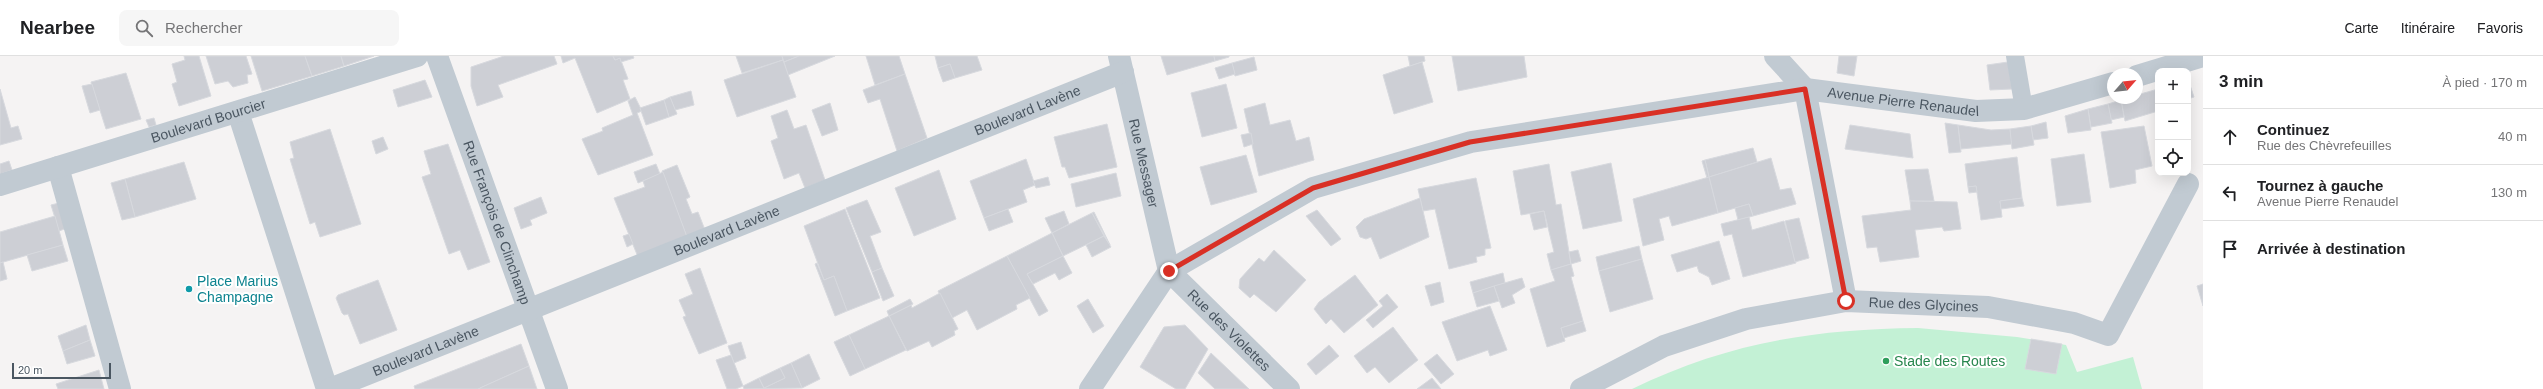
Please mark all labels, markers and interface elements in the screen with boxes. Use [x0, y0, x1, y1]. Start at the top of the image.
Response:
search box [119, 10, 399, 46]
text: Nearbee [20, 17, 95, 38]
icon: search [133, 17, 155, 39]
text: Rechercher [165, 19, 243, 36]
text: Carte [2344, 20, 2379, 36]
text: Itinéraire [2401, 20, 2455, 36]
text: Favoris [2477, 20, 2523, 36]
north arrow [2107, 68, 2143, 104]
map controls [2155, 68, 2191, 176]
button: + [2155, 68, 2191, 104]
text: 3 min [2219, 72, 2263, 91]
text: À pied · 170 m [2442, 75, 2527, 90]
street label: Boulevard Lavène [972, 82, 1083, 139]
street label: Avenue Pierre Renaudel [1827, 84, 1979, 119]
street label: Boulevard Bourcier [149, 95, 268, 146]
button: − [2155, 104, 2191, 140]
street label: Rue Messager [1126, 117, 1162, 210]
text: Continuez [2257, 121, 2330, 138]
icon: ahead [2219, 126, 2241, 148]
text: 40 m [2498, 129, 2527, 144]
street label: Rue François de Clinchamp [460, 138, 534, 307]
text: Rue des Chèvrefeuilles [2257, 138, 2391, 153]
button: locate [2155, 140, 2191, 176]
text: Tournez à gauche [2257, 177, 2383, 194]
icon: left [2219, 182, 2241, 204]
text: 130 m [2491, 185, 2527, 200]
text: Avenue Pierre Renaudel [2257, 194, 2398, 209]
street label: Boulevard Lavène [671, 202, 782, 259]
icon: arrive [2219, 238, 2241, 260]
text: Arrivée à destination [2257, 240, 2405, 257]
route end [1160, 262, 1178, 280]
place label: Place Marius Champagne [197, 273, 278, 305]
marker: Place Marius Champagne [184, 284, 194, 294]
street label: Rue des Violettes [1184, 286, 1274, 374]
route start [1837, 292, 1855, 310]
street label: Rue des Glycines [1868, 294, 1979, 315]
street label: Boulevard Lavène [370, 322, 481, 379]
place label: Stade des Routes [1894, 353, 2005, 369]
marker: Stade des Routes [1881, 356, 1891, 366]
scale bar [12, 361, 111, 380]
text: 20 m [18, 364, 42, 376]

